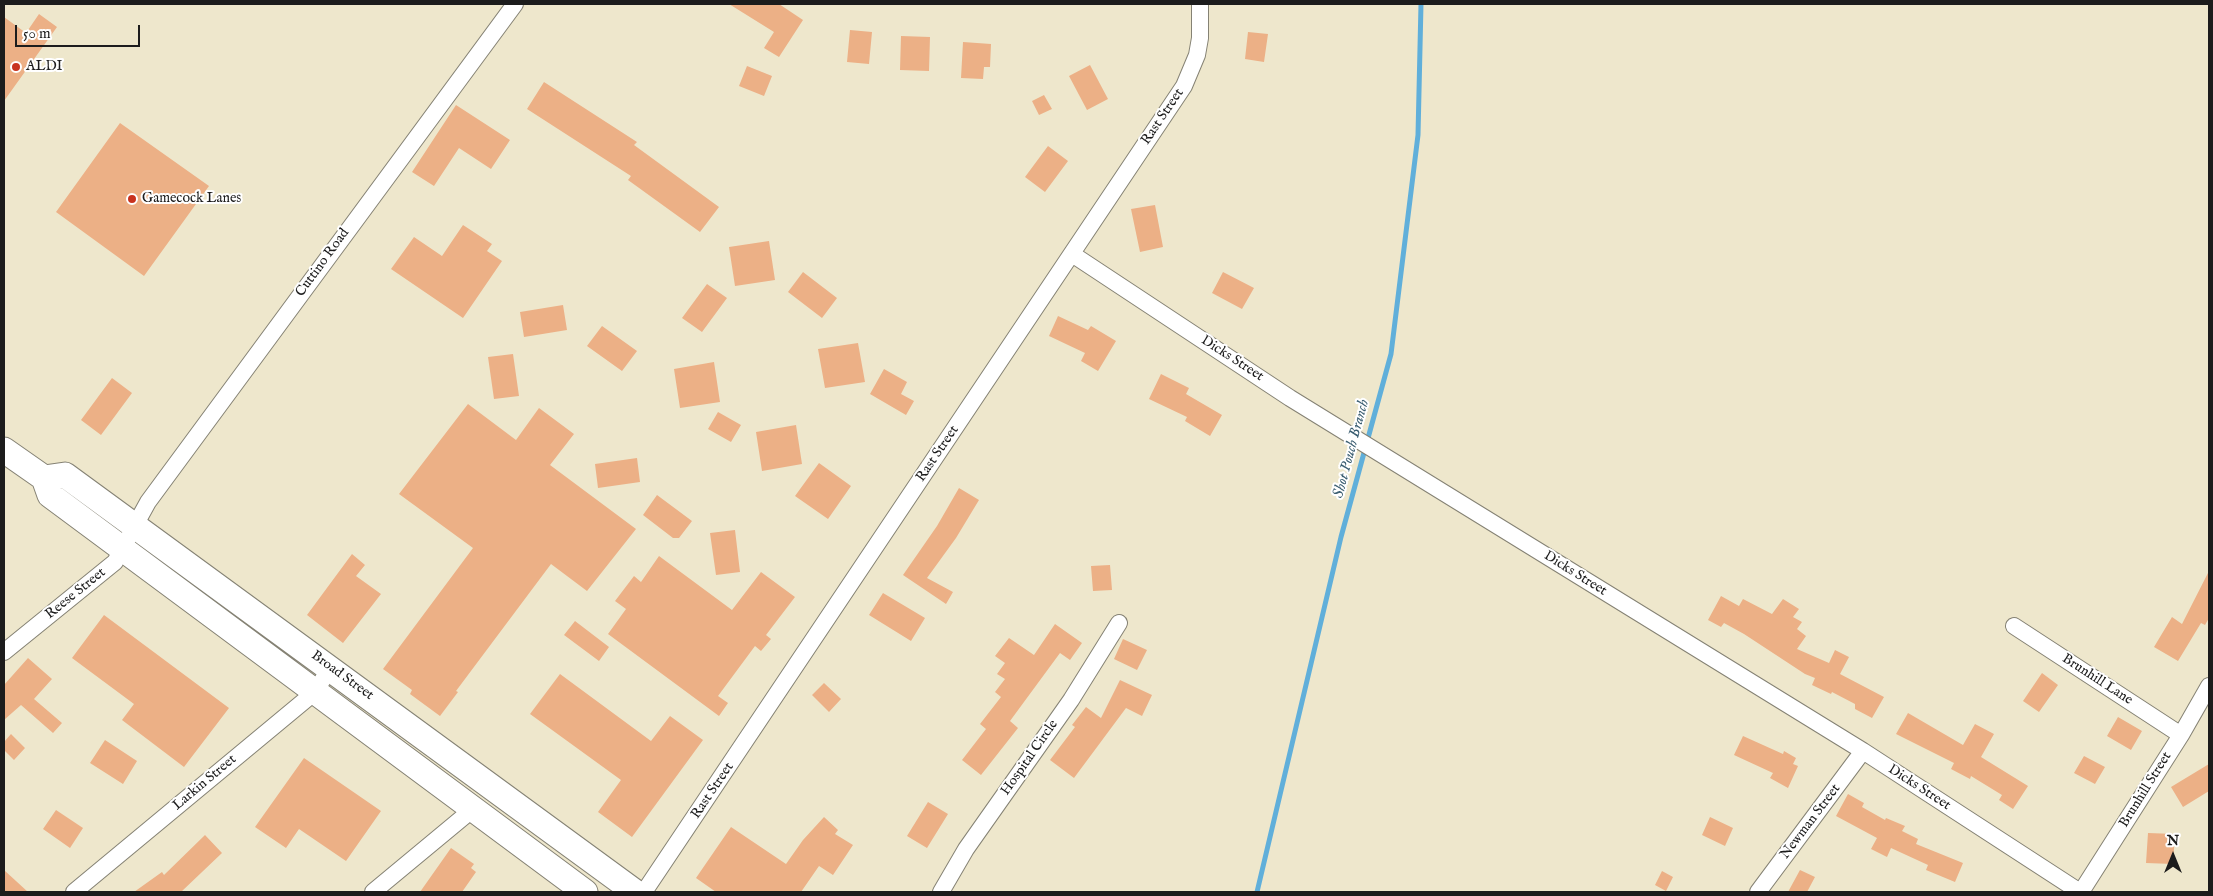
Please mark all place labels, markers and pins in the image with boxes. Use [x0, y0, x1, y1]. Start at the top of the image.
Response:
place label: ALDI [26, 59, 63, 75]
marker: ALDI [10, 61, 22, 73]
place label: Gamecock Lanes [142, 191, 241, 207]
marker: Gamecock Lanes [126, 193, 138, 205]

